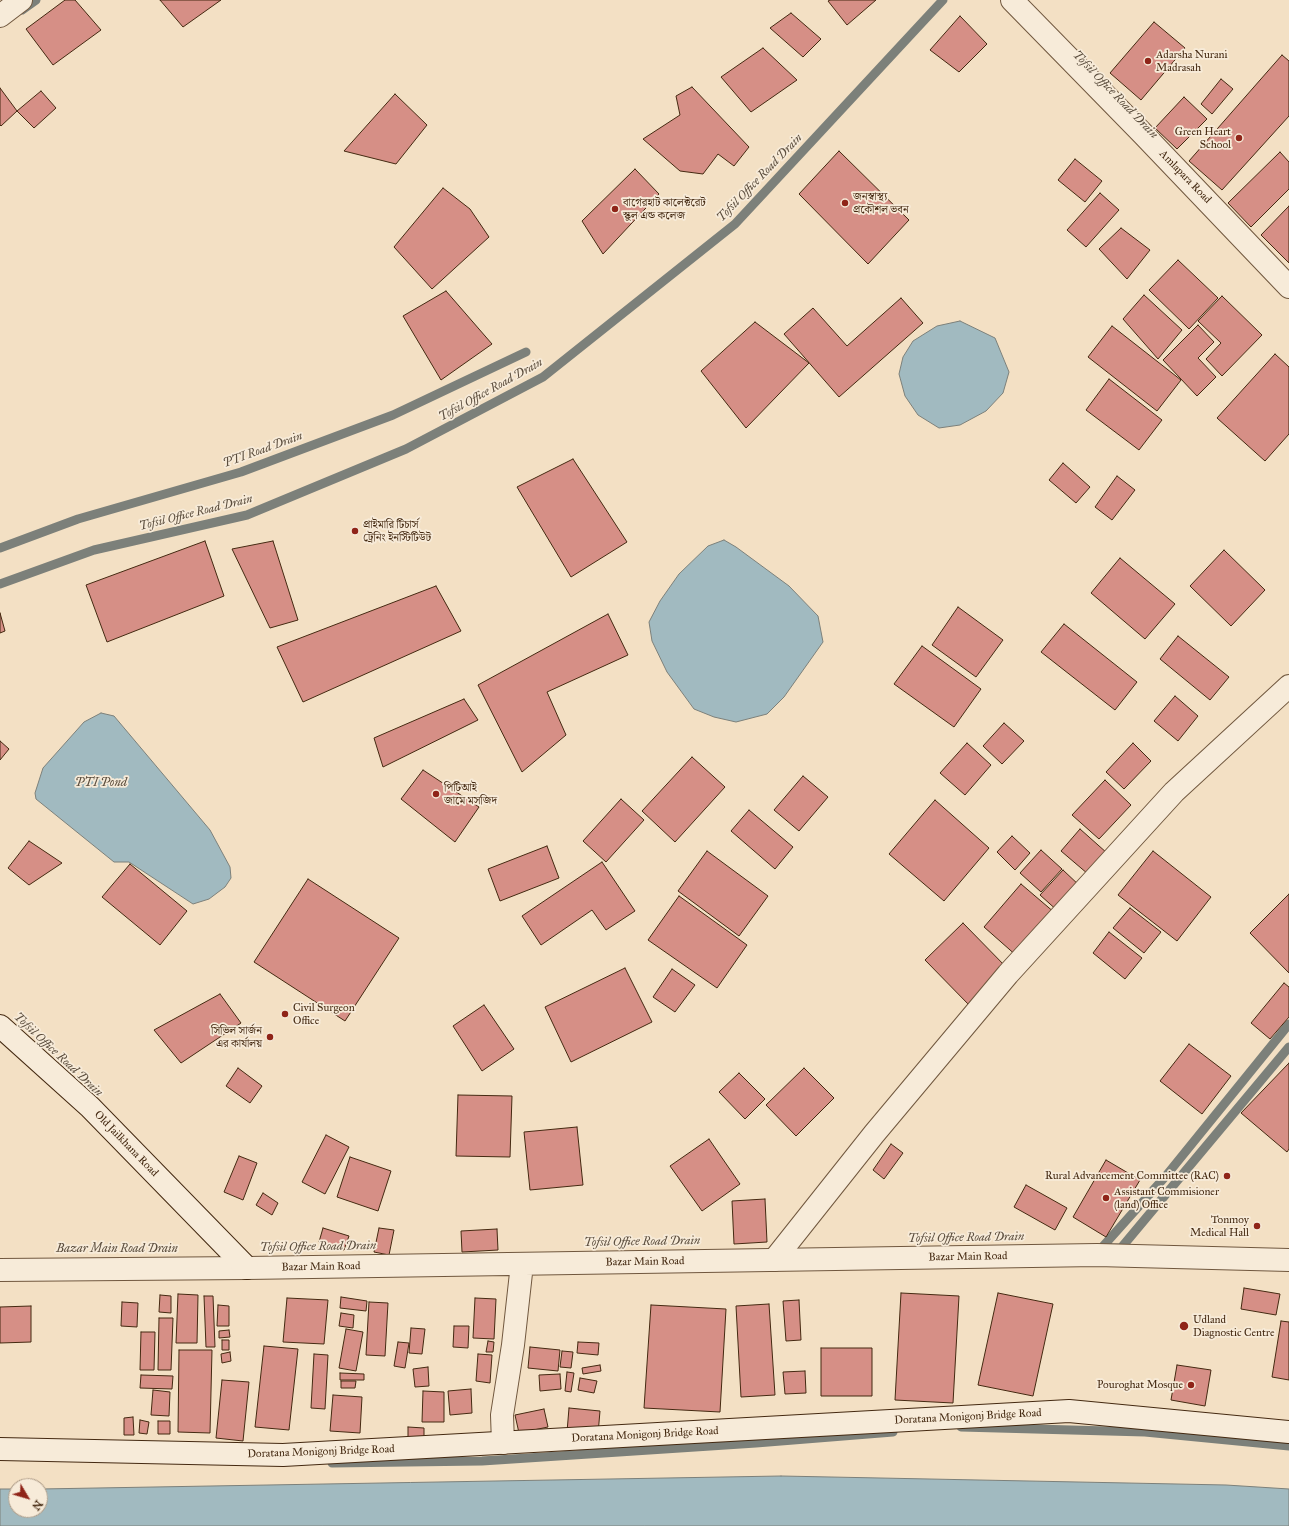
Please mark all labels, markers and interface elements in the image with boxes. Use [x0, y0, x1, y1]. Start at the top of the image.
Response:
water label: Tofsil Office Road Drain [1069, 48, 1161, 142]
place label: Adarsha Nurani Madrasah [1156, 48, 1228, 74]
marker: Adarsha Nurani Madrasah [1143, 56, 1153, 66]
place label: Green Heart School [1175, 125, 1231, 151]
water label: Tofsil Office Road Drain [714, 131, 806, 225]
marker: Green Heart School [1234, 133, 1244, 143]
street label: Amlapara Road [1156, 148, 1214, 206]
place label: জনস্বাস্থ্য প্রকৌশল ভবন [853, 190, 909, 216]
place label: বাগেরহাট কালেক্টরেট স্কুল এন্ড কলেজ [623, 196, 706, 222]
marker: জনস্বাস্থ্য প্রকৌশল ভবন [840, 198, 850, 208]
marker: বাগেরহাট কালেক্টরেট স্কুল এন্ড কলেজ [610, 204, 620, 214]
water label: Tofsil Office Road Drain [437, 356, 545, 424]
water label: PTI Road Drain [221, 429, 305, 471]
water label: Tofsil Office Road Drain [138, 492, 254, 534]
place label: প্রাইমারি টিচার্স ট্রেনিং ইনস্টিটিউট [363, 518, 431, 544]
marker: প্রাইমারি টিচার্স ট্রেনিং ইনস্টিটিউট [350, 526, 360, 536]
water label: PTI Pond [75, 776, 127, 790]
place label: পিটিআই জামে মসজিদ [444, 781, 497, 807]
marker: পিটিআই জামে মসজিদ [431, 789, 441, 799]
place label: Civil Surgeon Office [293, 1001, 355, 1027]
marker: Civil Surgeon Office [280, 1009, 290, 1019]
water label: Tofsil Office Road Drain [11, 1010, 105, 1100]
place label: সিভিল সার্জন এর কার্যালয় [211, 1024, 262, 1050]
marker: সিভিল সার্জন এর কার্যালয় [265, 1032, 275, 1042]
street label: Old Jailkhana Road [91, 1108, 161, 1180]
place label: Rural Advancement Committee (RAC) [1045, 1169, 1219, 1183]
marker: Rural Advancement Committee (RAC) [1222, 1171, 1232, 1181]
place label: Assistant Commisioner (land) Office [1114, 1185, 1219, 1211]
marker: Assistant Commisioner (land) Office [1101, 1193, 1111, 1203]
place label: Tonmoy Medical Hall [1190, 1213, 1249, 1239]
marker: Tonmoy Medical Hall [1252, 1221, 1262, 1231]
water label: Tofsil Office Road Drain [908, 1230, 1024, 1246]
water label: Tofsil Office Road Drain [584, 1234, 700, 1250]
water label: Tofsil Office Road Drain [260, 1239, 376, 1255]
water label: Bazar Main Road Drain [56, 1242, 178, 1256]
street label: Bazar Main Road [928, 1250, 1008, 1264]
street label: Bazar Main Road [605, 1255, 685, 1269]
street label: Bazar Main Road [281, 1260, 361, 1274]
place label: Udland Diagnostic Centre [1193, 1313, 1274, 1339]
marker: Udland Diagnostic Centre [1178, 1320, 1190, 1332]
place label: Pouroghat Mosque [1097, 1378, 1183, 1392]
marker: Pouroghat Mosque [1186, 1380, 1196, 1390]
street label: Doratana Monigonj Bridge Road [894, 1407, 1042, 1427]
street label: Doratana Monigonj Bridge Road [571, 1425, 719, 1445]
street label: Doratana Monigonj Bridge Road [247, 1443, 395, 1461]
north arrow [8, 1478, 48, 1518]
text: N [29, 1497, 45, 1513]

